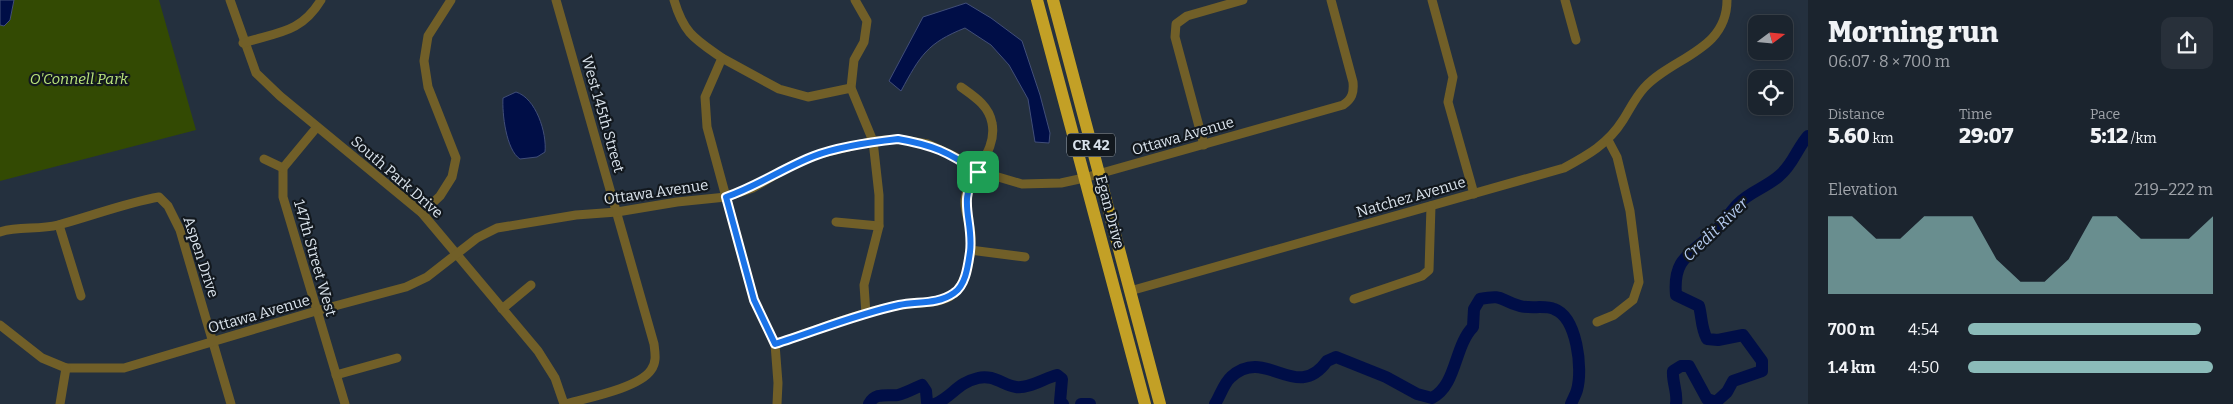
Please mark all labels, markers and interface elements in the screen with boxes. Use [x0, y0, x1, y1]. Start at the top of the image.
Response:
north arrow [1748, 15, 1792, 60]
map controls [1748, 15, 1793, 115]
text: Morning run [1828, 16, 1998, 49]
button: share [2161, 17, 2213, 69]
text: 06:07 · 8 × 700 m [1828, 52, 1950, 71]
street label: West 145th Street [578, 53, 628, 175]
park label: O'Connell Park [30, 70, 129, 88]
button: locate [1748, 70, 1793, 115]
text: Distance [1828, 106, 1885, 123]
text: Time [1959, 106, 1992, 123]
text: Pace [2090, 106, 2120, 123]
street label: Ottawa Avenue [1130, 113, 1236, 159]
text: 5.60 [1828, 123, 1870, 149]
text: 29:07 [1959, 123, 2013, 149]
text: 5:12 [2090, 123, 2128, 149]
text: km [1870, 130, 1894, 147]
text: /km [2128, 130, 2157, 147]
street label: South Park Drive [347, 132, 447, 222]
road number: CR 42 [1067, 134, 1115, 156]
pin [957, 151, 999, 193]
icon: arrive [964, 158, 992, 186]
street label: Egan Drive [1092, 173, 1128, 251]
street label: Natchez Avenue [1354, 173, 1468, 221]
street label: Ottawa Avenue [603, 176, 709, 208]
text: Elevation [1828, 180, 1898, 199]
text: 219–222 m [2134, 180, 2213, 199]
water label: Credit River [1679, 193, 1753, 265]
street label: 147th Street West [290, 198, 340, 319]
street label: Aspen Drive [179, 214, 223, 300]
street label: Ottawa Avenue [206, 291, 312, 337]
text: 700 m [1828, 320, 1875, 339]
text: 4:54 [1908, 320, 1939, 339]
text: 1.4 km [1828, 358, 1876, 377]
text: 4:50 [1908, 358, 1940, 377]

